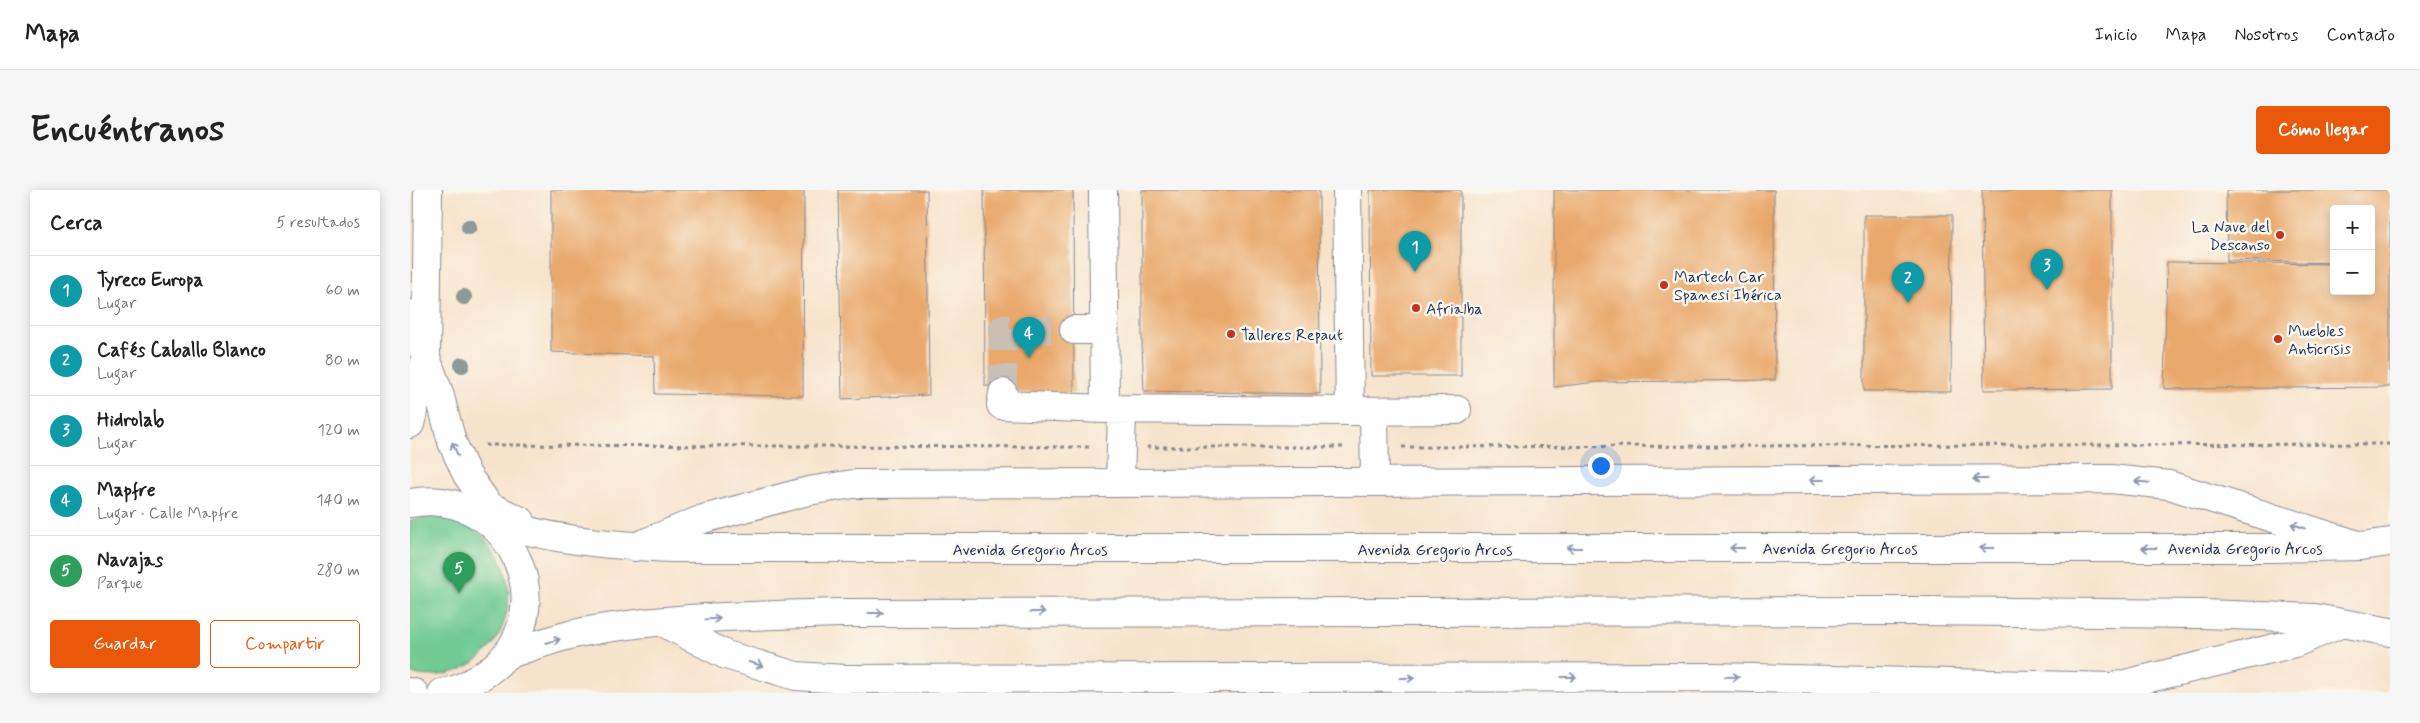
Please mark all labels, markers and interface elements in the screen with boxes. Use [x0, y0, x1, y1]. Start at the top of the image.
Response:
text: Mapa [25, 19, 80, 50]
text: Inicio [2095, 23, 2137, 47]
text: Mapa [2165, 23, 2206, 47]
text: Nosotros [2234, 23, 2299, 47]
text: Contacto [2327, 23, 2395, 47]
button: Cómo llegar [2256, 106, 2390, 154]
text: Encuéntranos [30, 107, 225, 153]
map controls [2330, 205, 2375, 295]
button: + [2330, 205, 2375, 250]
text: Cerca [50, 209, 103, 237]
text: 5 resultados [276, 212, 360, 233]
place label: La Nave del Descanso [2192, 217, 2270, 256]
marker: La Nave del Descanso [2274, 229, 2286, 241]
pin: 1 [1399, 231, 1431, 272]
pin: 3 [2031, 249, 2063, 290]
button: − [2330, 250, 2375, 295]
pin: 2 [1892, 262, 1924, 303]
place label: Martech Car Spanesi Ibérica [1674, 267, 1782, 306]
text: Tyreco Europa [97, 268, 203, 293]
marker: Martech Car Spanesi Ibérica [1658, 279, 1670, 291]
text: 1 [62, 280, 70, 301]
text: 60 m [326, 280, 360, 301]
text: Lugar [97, 293, 136, 314]
place label: Afrialba [1426, 299, 1483, 320]
marker: Afrialba [1410, 302, 1422, 314]
pin: 4 [1013, 317, 1045, 358]
place label: Muebles Anticrisis [2288, 321, 2351, 360]
place label: Talleres Repaut [1241, 325, 1343, 346]
marker: Talleres Repaut [1225, 328, 1237, 340]
marker: Muebles Anticrisis [2272, 333, 2284, 345]
text: Cafés Caballo Blanco [97, 338, 266, 363]
text: 2 [62, 350, 70, 371]
text: 80 m [325, 350, 360, 371]
text: Lugar [97, 363, 136, 384]
text: Hidrolab [97, 408, 164, 433]
text: 3 [62, 420, 70, 441]
text: 120 m [318, 420, 360, 441]
text: Lugar [97, 433, 136, 454]
one-way arrow [450, 442, 459, 457]
your location [1588, 453, 1614, 479]
one-way arrow [1972, 474, 1988, 484]
one-way arrow [1809, 475, 1826, 485]
one-way arrow [2134, 477, 2150, 487]
text: Mapfre [97, 478, 156, 503]
text: 4 [61, 490, 71, 511]
text: 140 m [316, 490, 360, 511]
text: Lugar · Calle Mapfre [97, 503, 238, 524]
one-way arrow [2290, 521, 2306, 531]
street label: Avenida Gregorio Arcos [1762, 539, 1918, 561]
street label: Avenida Gregorio Arcos [2167, 539, 2323, 561]
street label: Avenida Gregorio Arcos [952, 540, 1108, 562]
street label: Avenida Gregorio Arcos [1357, 540, 1513, 562]
one-way arrow [1566, 543, 1582, 553]
one-way arrow [1729, 543, 1745, 553]
one-way arrow [1979, 543, 1995, 553]
one-way arrow [2141, 543, 2158, 553]
text: Navajas [97, 548, 163, 573]
pin: 5 [443, 552, 475, 593]
text: 5 [61, 560, 71, 581]
text: 280 m [317, 560, 360, 581]
text: Parque [97, 573, 143, 594]
one-way arrow [1030, 607, 1046, 617]
one-way arrow [867, 608, 883, 618]
one-way arrow [705, 615, 721, 624]
button: Guardar [50, 620, 200, 668]
button: Compartir [210, 620, 360, 668]
one-way arrow [544, 635, 560, 645]
one-way arrow [748, 659, 764, 669]
one-way arrow [1560, 672, 1577, 682]
one-way arrow [1723, 672, 1739, 682]
one-way arrow [1398, 673, 1414, 683]

